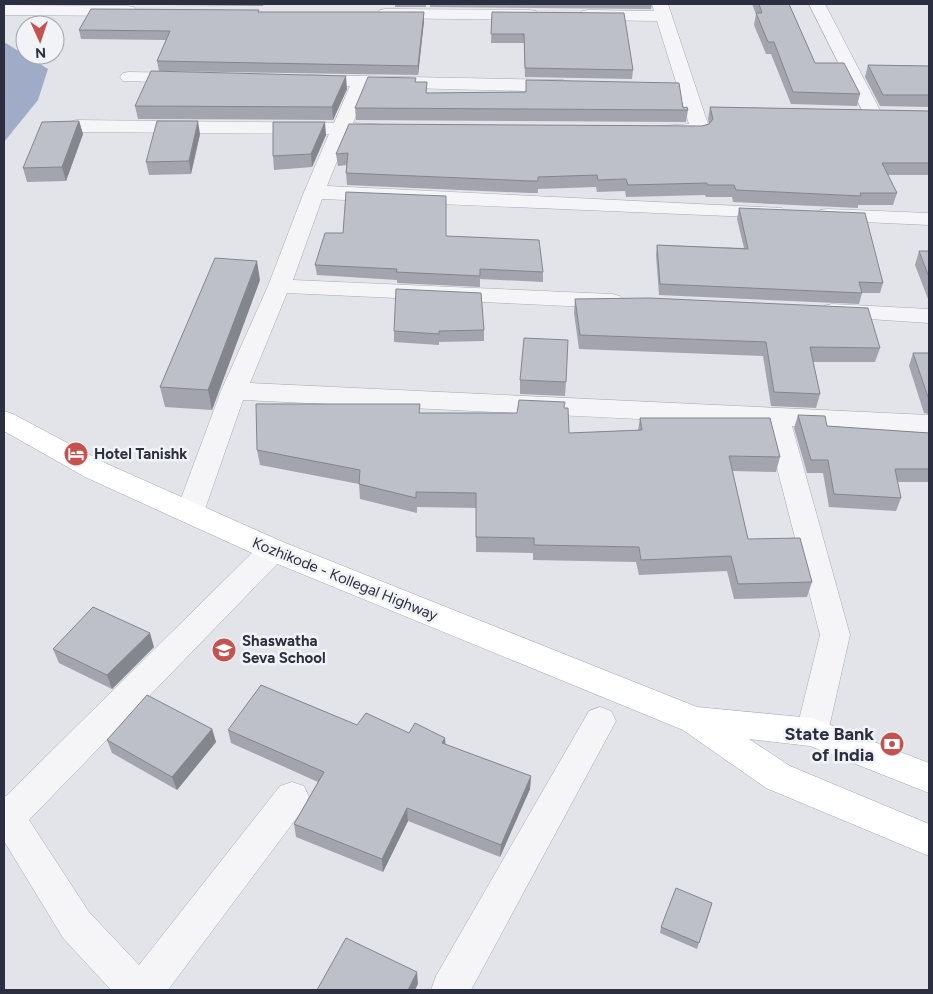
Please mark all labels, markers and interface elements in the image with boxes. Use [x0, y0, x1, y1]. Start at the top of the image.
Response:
north arrow [15, 15, 65, 65]
text: N [35, 44, 47, 61]
hotel icon: Hotel Tanishk [63, 441, 89, 467]
place label: Hotel Tanishk [94, 445, 187, 463]
street label: Kozhikode - Kollegal Highway [250, 534, 440, 625]
place label: Shaswatha Seva School [242, 632, 326, 667]
school or university icon: Shaswatha Seva School [211, 637, 237, 663]
place label: State Bank of India [785, 723, 874, 766]
bank icon: State Bank of India [879, 731, 905, 757]

